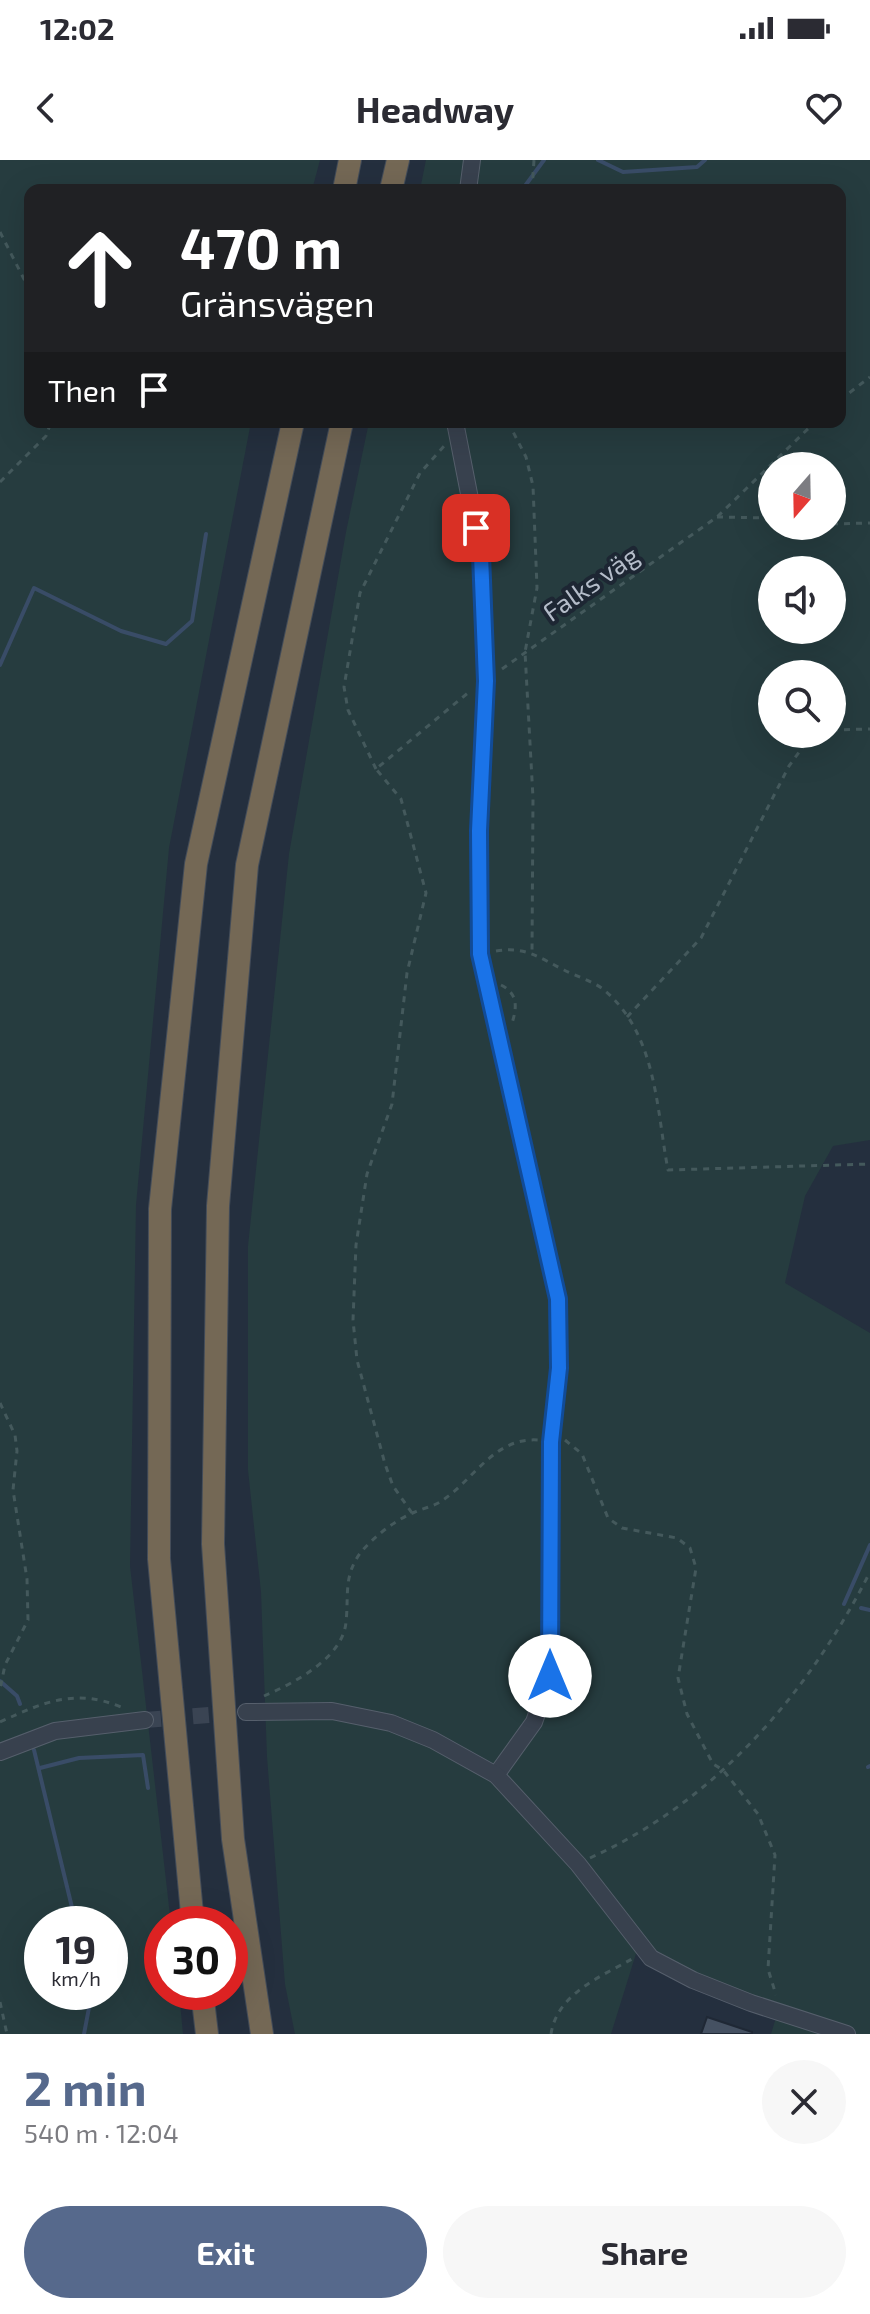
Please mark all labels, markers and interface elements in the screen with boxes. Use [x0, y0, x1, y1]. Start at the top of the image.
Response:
text: 12:02 [40, 10, 114, 46]
icon: back [24, 86, 68, 130]
icon: heart [802, 86, 846, 130]
text: Headway [356, 87, 514, 130]
text: 470 m [180, 213, 342, 280]
icon: ahead [48, 216, 152, 320]
text: Gränsvägen [180, 281, 375, 324]
icon: arrive [132, 368, 176, 412]
text: Then [48, 372, 116, 408]
north arrow [758, 452, 846, 540]
map controls [758, 452, 846, 748]
pin [442, 494, 510, 562]
icon: arrive [454, 506, 498, 550]
street label: Falks väg [536, 539, 644, 627]
button: sound [758, 556, 846, 644]
button: search [758, 660, 846, 748]
position arrow [508, 1634, 592, 1718]
speed limit sign: 30 [144, 1906, 248, 2010]
text: 19 [56, 1924, 96, 1972]
text: km/h [51, 1966, 101, 1990]
text: 2 min [24, 2058, 147, 2116]
button: close [762, 2060, 846, 2144]
text: 540 m · 12:04 [24, 2117, 179, 2148]
button: Exit [24, 2206, 427, 2298]
button: Share [443, 2206, 846, 2298]

